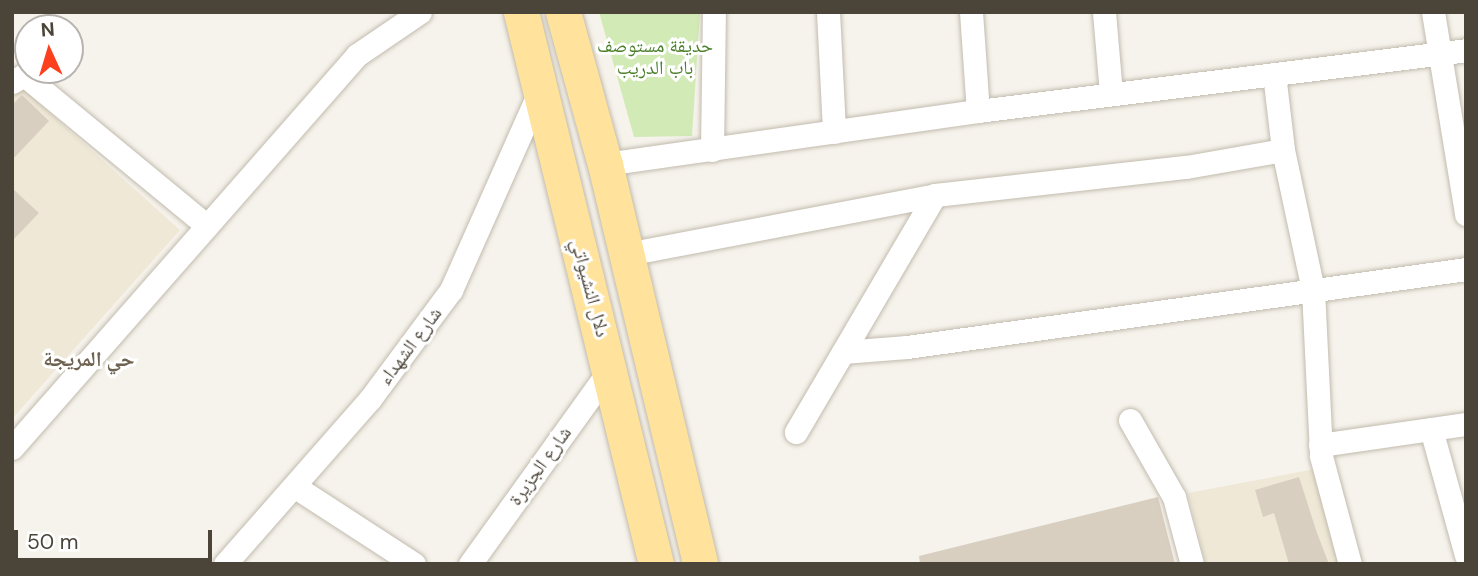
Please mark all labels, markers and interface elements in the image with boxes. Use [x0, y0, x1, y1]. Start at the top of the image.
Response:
north arrow [14, 14, 84, 84]
text: N [40, 17, 55, 43]
park label: حديقة مستوصف باب الدريب [597, 35, 713, 79]
street label: دلال النشيواتي [566, 236, 614, 340]
street label: شارع الشهداء [373, 303, 447, 389]
district label: حي المريجة [43, 346, 135, 372]
street label: شارع الجزيرة [504, 422, 576, 510]
scale bar [18, 516, 215, 560]
text: 50 m [27, 528, 78, 556]

